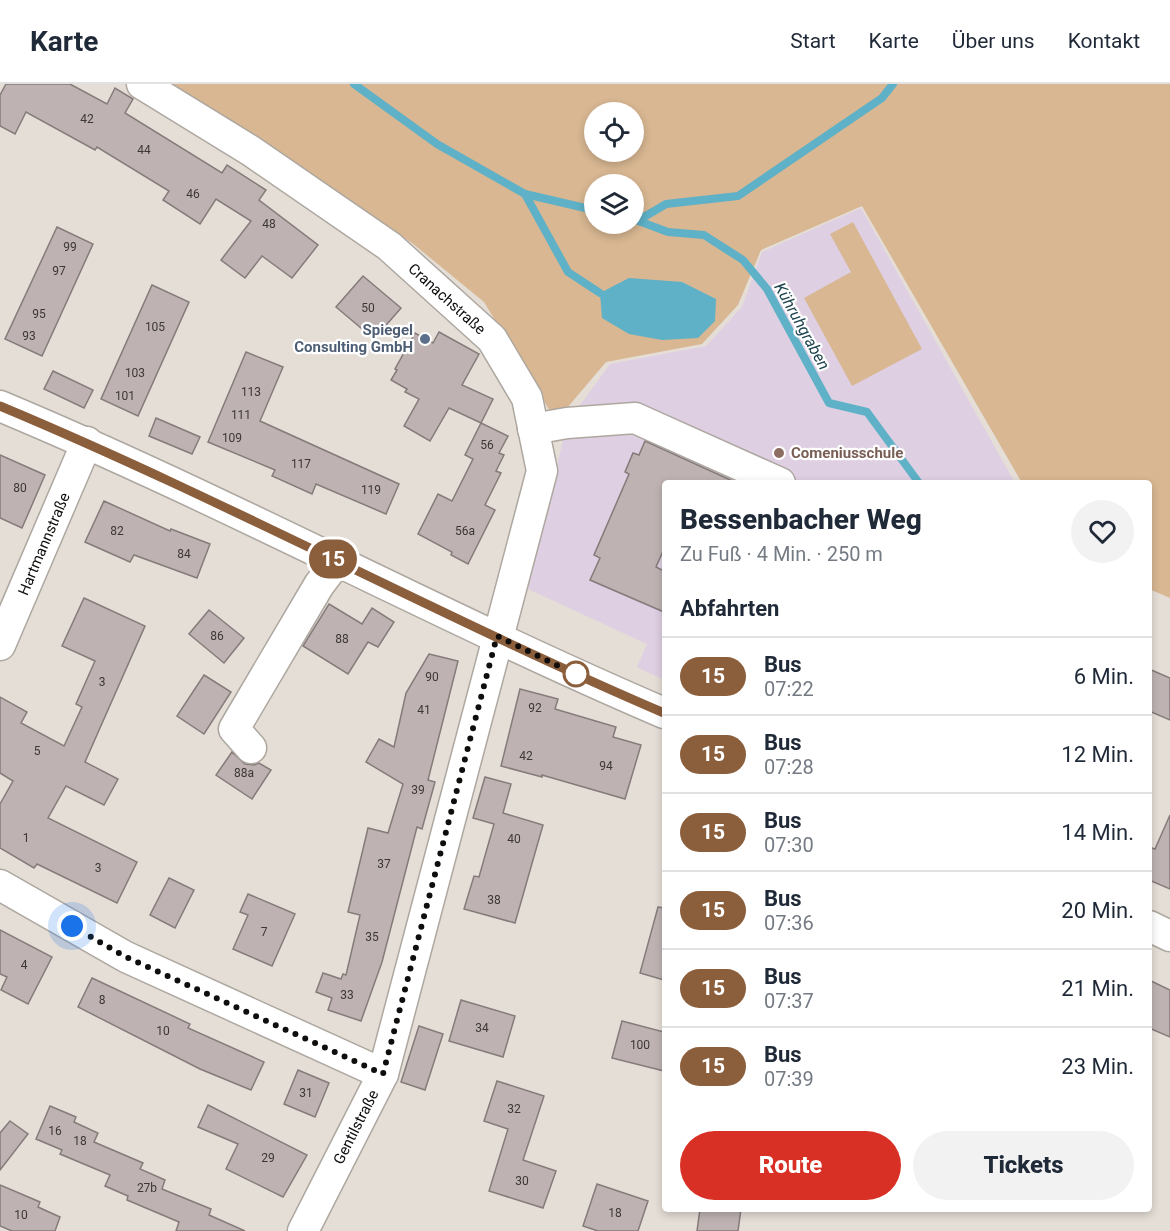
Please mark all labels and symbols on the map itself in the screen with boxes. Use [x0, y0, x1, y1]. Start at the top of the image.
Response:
house number: 42 [80, 112, 94, 126]
house number: 44 [137, 143, 151, 157]
house number: 46 [186, 187, 200, 201]
house number: 48 [262, 217, 276, 231]
house number: 99 [63, 240, 77, 254]
street label: Cranachstraße [405, 260, 489, 338]
house number: 97 [52, 264, 66, 278]
water label: Kühruhgraben [770, 279, 834, 373]
house number: 50 [361, 301, 375, 315]
house number: 95 [32, 307, 46, 321]
house number: 105 [145, 320, 165, 334]
place label: Spiegel Consulting GmbH [294, 321, 413, 356]
house number: 93 [22, 329, 36, 343]
marker: Spiegel Consulting GmbH [418, 332, 432, 346]
house number: 103 [125, 366, 145, 380]
house number: 113 [241, 385, 261, 399]
house number: 101 [115, 389, 135, 403]
house number: 111 [231, 408, 251, 422]
house number: 109 [222, 431, 242, 445]
house number: 56 [480, 438, 494, 452]
place label: Comeniusschule [791, 444, 903, 462]
marker: Comeniusschule [772, 446, 786, 460]
house number: 117 [291, 457, 311, 471]
house number: 80 [13, 481, 27, 495]
house number: 119 [361, 483, 381, 497]
street label: Hartmannstraße [14, 490, 74, 598]
house number: 82 [110, 524, 124, 538]
house number: 56a [455, 524, 475, 538]
line badge: 15 [306, 540, 360, 578]
house number: 84 [177, 547, 191, 561]
house number: 86 [210, 629, 224, 643]
house number: 88 [335, 632, 349, 646]
unlabelled marker [563, 661, 589, 687]
house number: 90 [425, 670, 439, 684]
house number: 3 [99, 675, 105, 689]
house number: 92 [528, 701, 542, 715]
house number: 41 [417, 703, 431, 717]
house number: 5 [34, 744, 41, 758]
house number: 42 [519, 749, 533, 763]
house number: 94 [599, 759, 613, 773]
house number: 88a [234, 766, 254, 780]
house number: 39 [411, 783, 425, 797]
house number: 1 [23, 831, 29, 845]
house number: 40 [507, 832, 521, 846]
house number: 37 [377, 857, 391, 871]
house number: 3 [95, 861, 101, 875]
house number: 38 [487, 893, 501, 907]
your location [57, 911, 87, 941]
house number: 7 [261, 925, 268, 939]
house number: 35 [365, 930, 379, 944]
house number: 4 [21, 958, 28, 972]
house number: 33 [340, 988, 354, 1002]
house number: 8 [99, 993, 106, 1007]
house number: 34 [475, 1021, 489, 1035]
house number: 10 [156, 1024, 170, 1038]
house number: 100 [630, 1038, 650, 1052]
house number: 31 [299, 1086, 313, 1100]
street label: Gentilstraße [330, 1087, 382, 1167]
house number: 32 [507, 1102, 521, 1116]
house number: 16 [48, 1124, 62, 1138]
house number: 18 [73, 1134, 87, 1148]
house number: 29 [261, 1151, 275, 1165]
house number: 30 [515, 1174, 529, 1188]
house number: 27b [137, 1181, 157, 1195]
house number: 18 [608, 1206, 622, 1220]
house number: 10 [14, 1208, 28, 1222]

